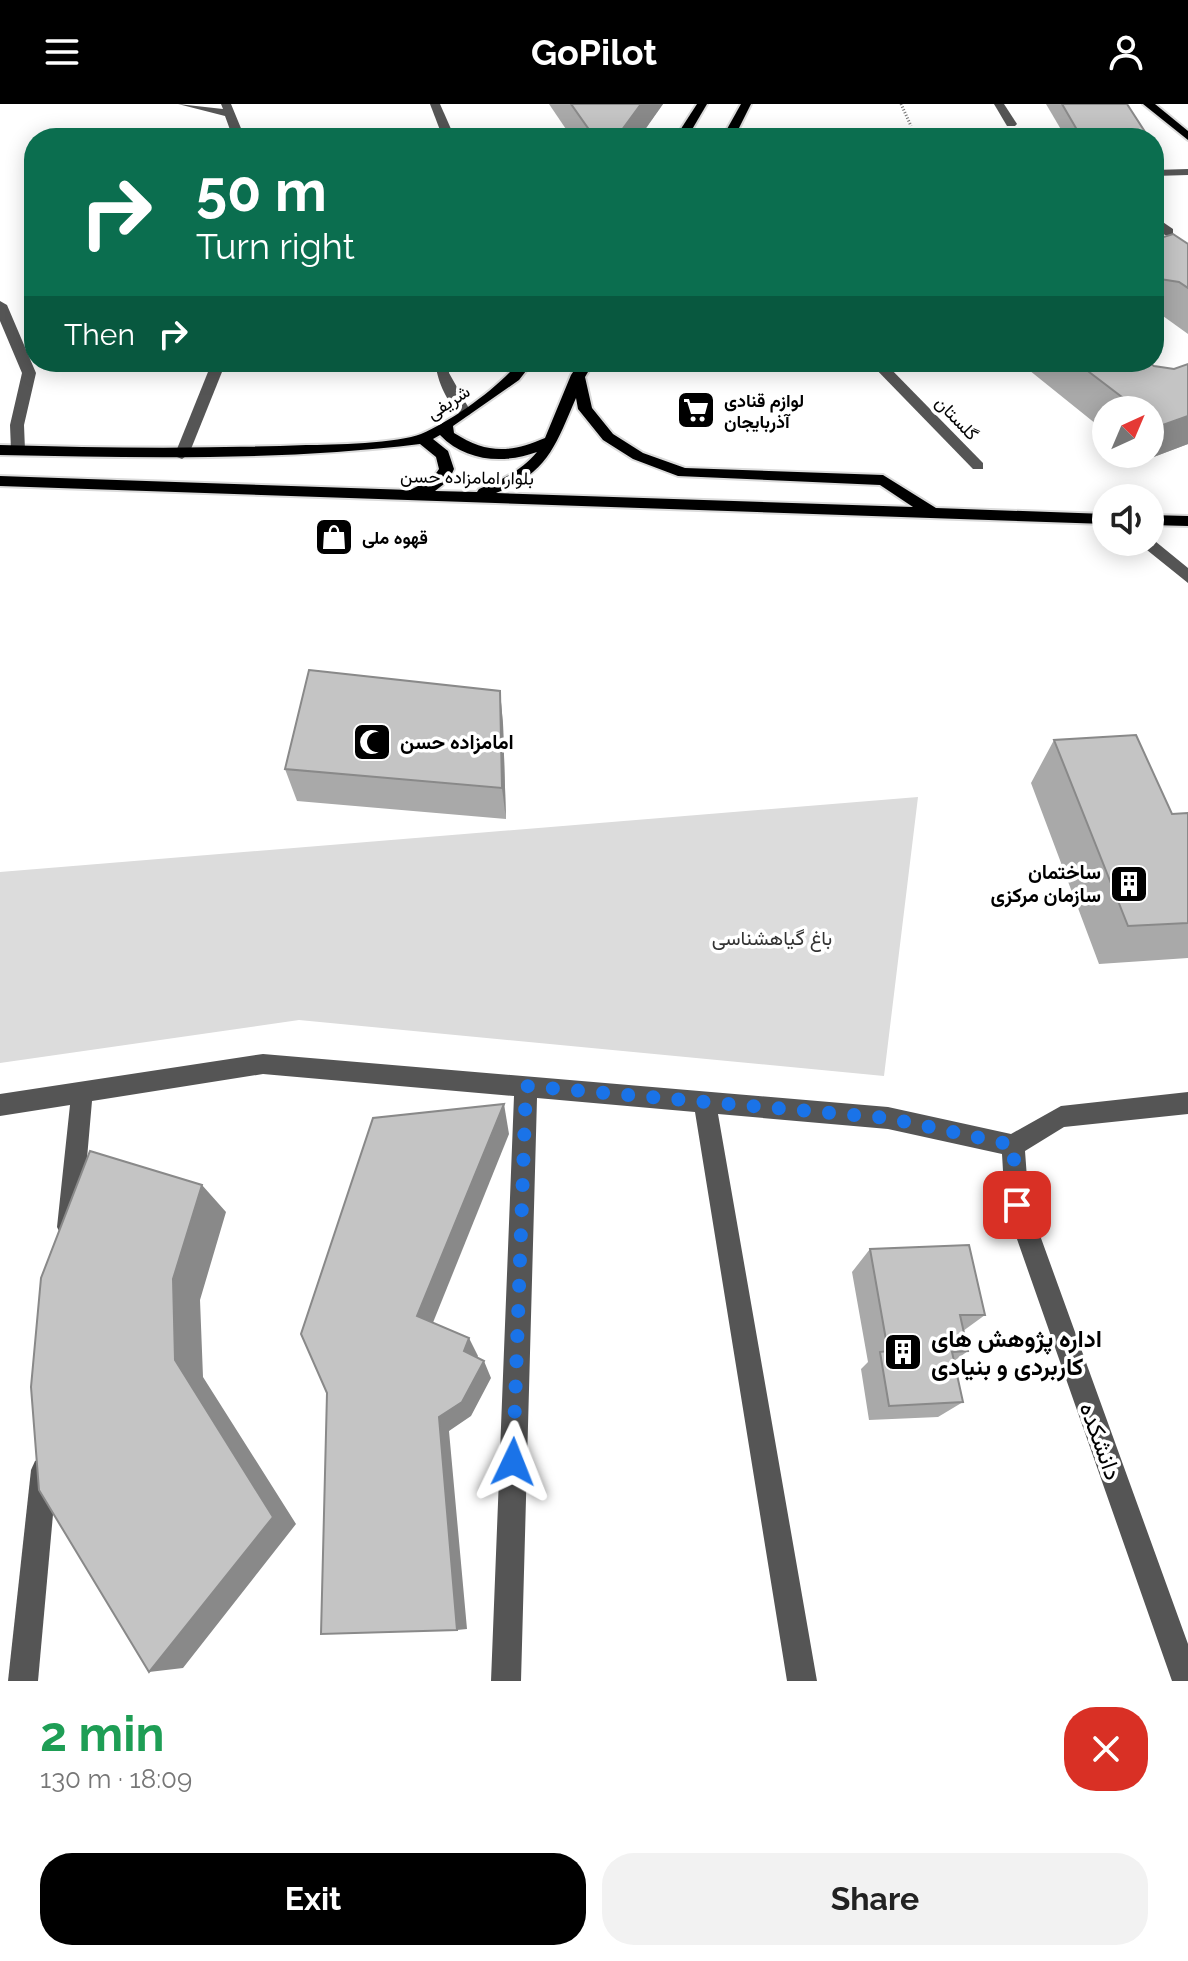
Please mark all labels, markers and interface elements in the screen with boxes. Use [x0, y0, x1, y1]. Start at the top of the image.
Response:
icon: menu [40, 30, 84, 74]
icon: person [1104, 30, 1148, 74]
text: GoPilot [531, 31, 657, 73]
text: 50 m [196, 158, 327, 224]
icon: right [64, 160, 168, 264]
text: Turn right [196, 225, 355, 267]
icon: right [151, 312, 195, 356]
text: Then [64, 317, 135, 352]
street label: شریفی [422, 380, 474, 425]
supermarket icon: لوازم قنادی آذربایجان [675, 389, 717, 431]
place label: لوازم قنادی آذربایجان [724, 390, 804, 433]
street label: گلستان [931, 392, 983, 444]
north arrow [1092, 396, 1164, 468]
map controls [1092, 396, 1164, 556]
street label: بلوار امامزاده حسن [400, 465, 534, 490]
button: sound [1092, 484, 1164, 556]
shop icon: قهوه ملی [313, 516, 355, 558]
place label: قهوه ملی [362, 527, 428, 549]
mosque icon: امامزاده حسن [351, 721, 393, 763]
place label: امامزاده حسن [400, 730, 514, 755]
place label: ساختمان سازمان مرکزی [990, 860, 1101, 908]
building icon: ساختمان سازمان مرکزی [1108, 863, 1150, 905]
park label: باغ گیاهشناسی [712, 926, 832, 952]
pin [983, 1171, 1051, 1239]
icon: arrive [995, 1183, 1039, 1227]
place label: اداره پژوهش های کاربردی و بنیادی [931, 1324, 1102, 1382]
building icon: اداره پژوهش های کاربردی و بنیادی [882, 1331, 924, 1373]
street label: دانشکده [1074, 1398, 1128, 1484]
position arrow [471, 1420, 555, 1504]
text: 2 min [40, 1706, 165, 1762]
button: close [1064, 1707, 1148, 1791]
text: 130 m · 18:09 [40, 1764, 192, 1794]
button: Exit [40, 1853, 586, 1945]
button: Share [602, 1853, 1148, 1945]

